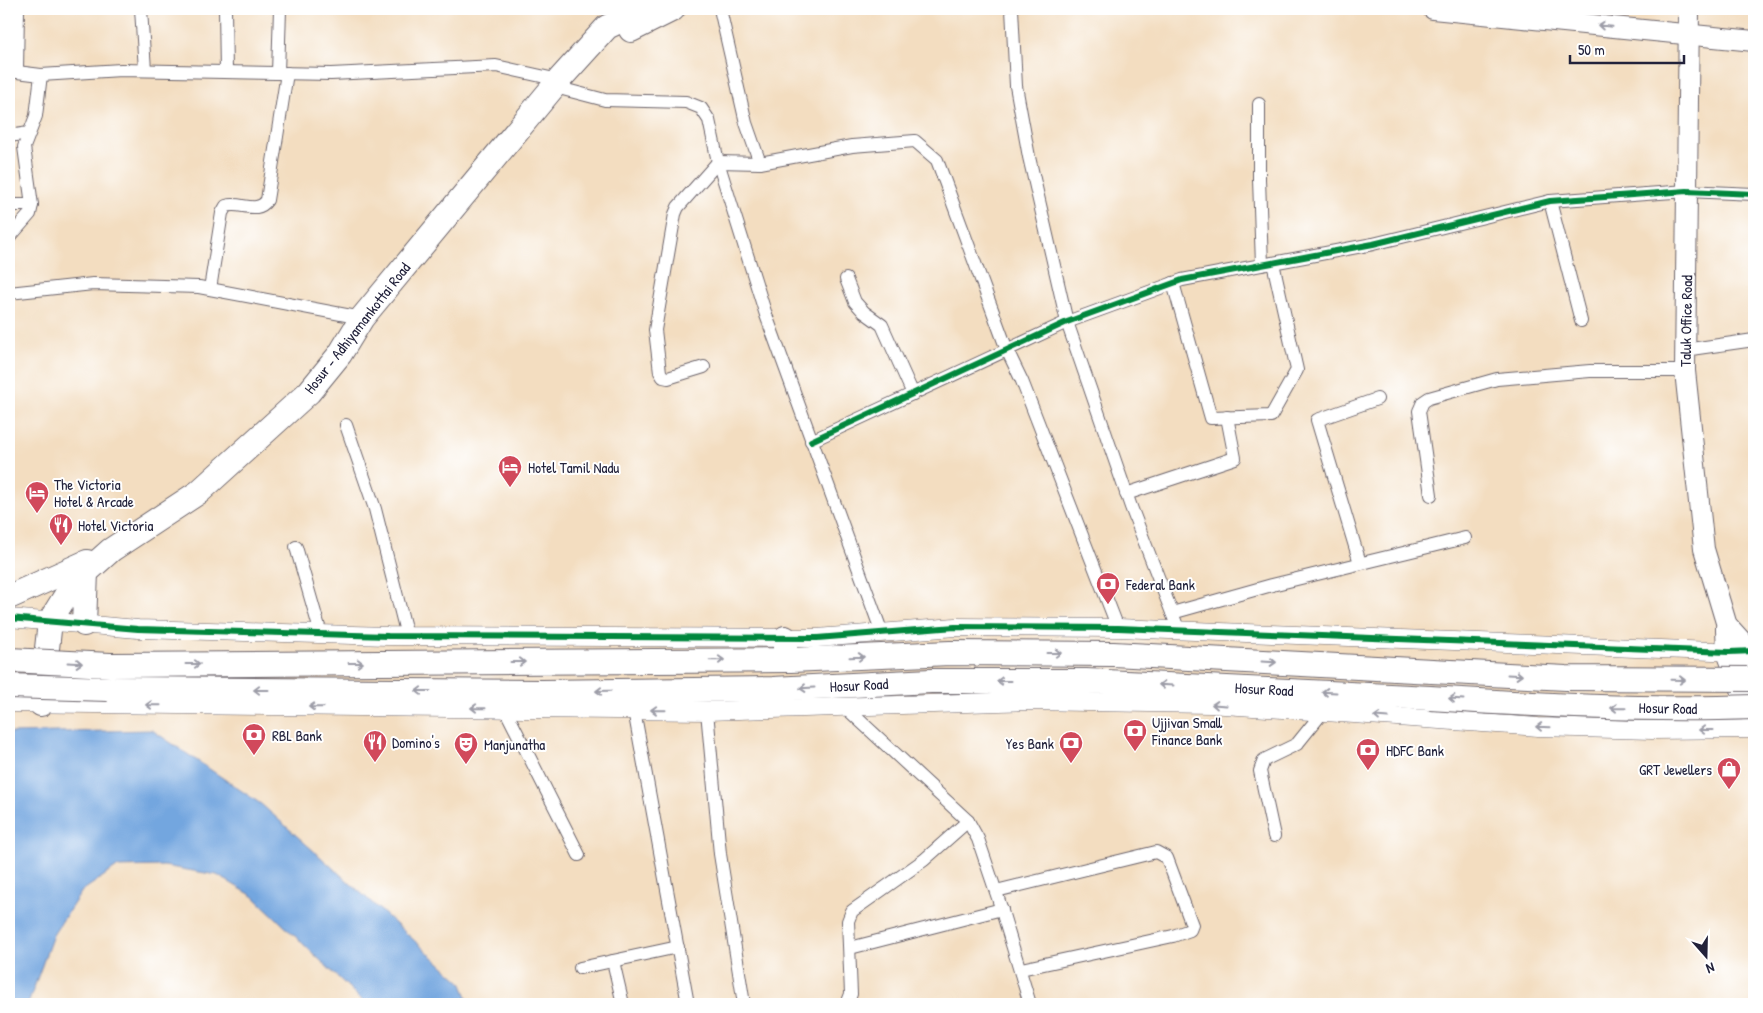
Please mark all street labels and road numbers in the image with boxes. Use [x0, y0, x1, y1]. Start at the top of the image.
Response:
street label: Hosur - Adhiyamankottai Road [299, 258, 415, 398]
street label: Taluk Office Road [1675, 275, 1697, 367]
street label: Hosur Road [829, 673, 889, 697]
street label: Hosur Road [1234, 677, 1294, 701]
street label: Hosur Road [1638, 697, 1698, 719]

